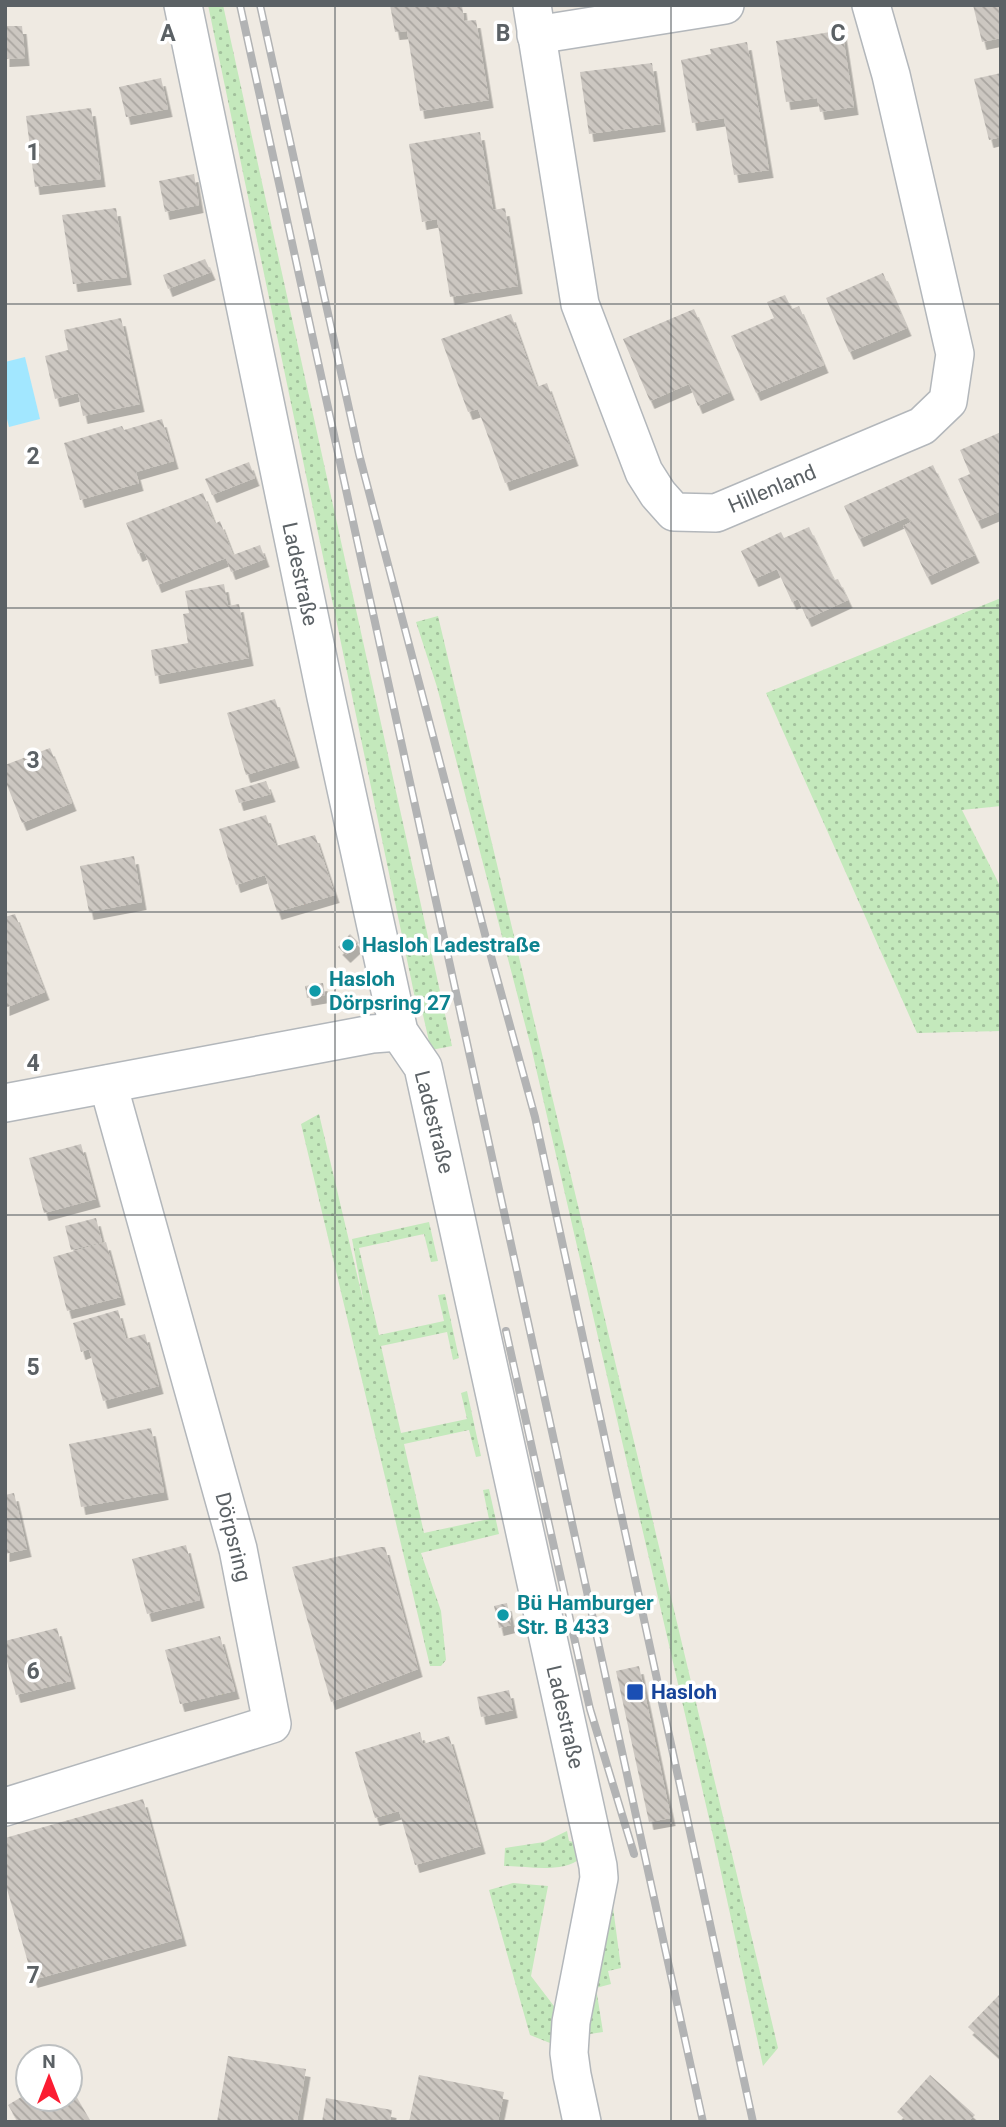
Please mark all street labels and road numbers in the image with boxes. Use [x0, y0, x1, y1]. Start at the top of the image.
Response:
street label: Hillenland [725, 460, 819, 518]
street label: Ladestraße [277, 520, 323, 628]
street label: Ladestraße [410, 1068, 458, 1176]
street label: Dörpsring [210, 1490, 256, 1584]
street label: Ladestraße [541, 1663, 589, 1771]

